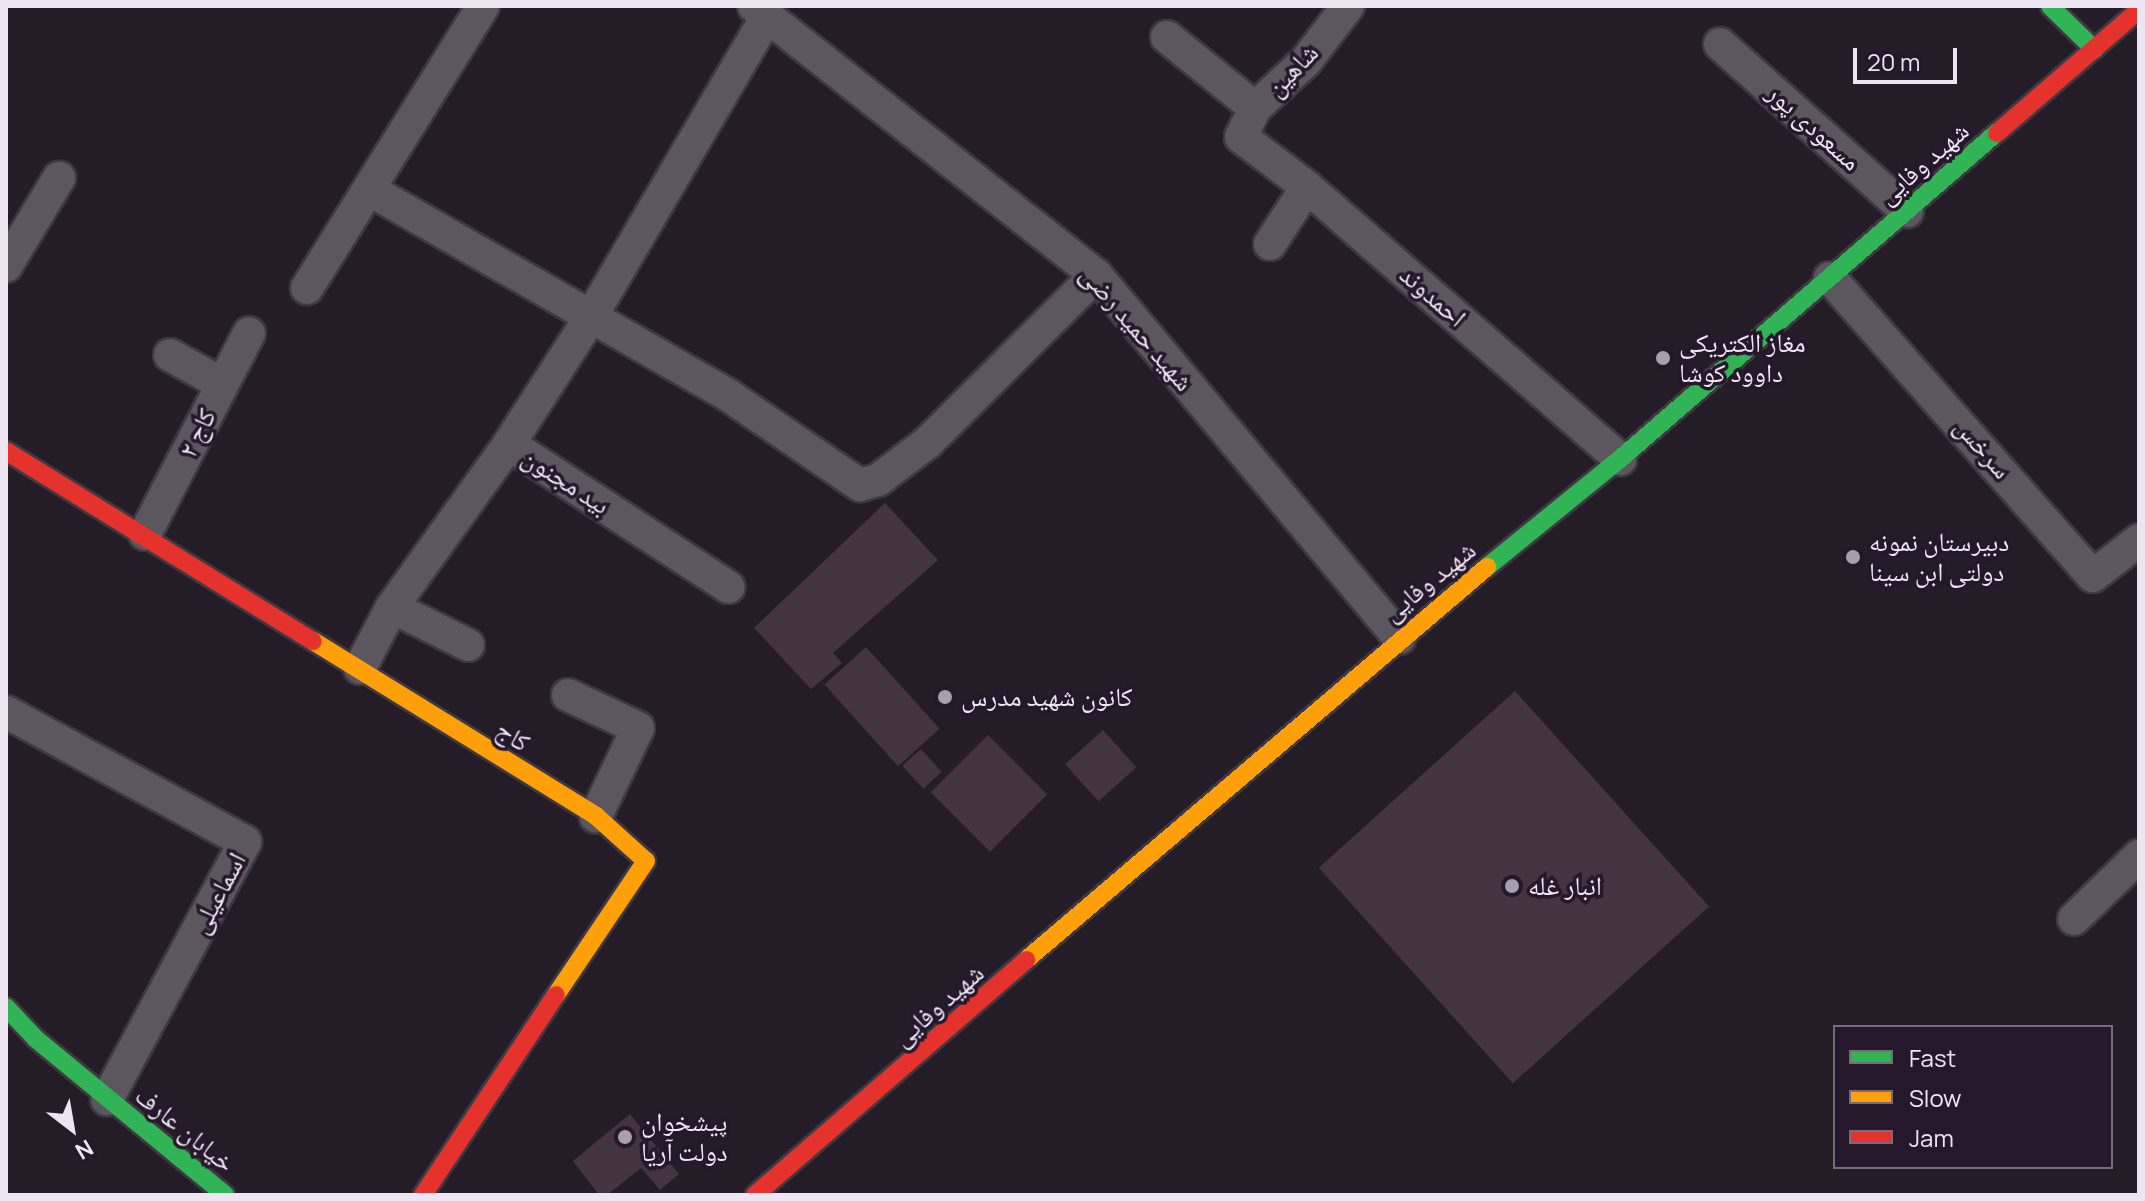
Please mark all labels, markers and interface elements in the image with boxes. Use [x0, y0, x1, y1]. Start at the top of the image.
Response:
scale bar [1857, 32, 1961, 82]
street label: شاهین [1259, 37, 1325, 103]
text: 20 m [1867, 45, 1920, 78]
street label: مسعودی پور [1761, 77, 1867, 177]
street label: شهید وفایی [1871, 115, 1975, 211]
street label: شهید حمید رضی [1074, 259, 1200, 397]
street label: احمدوند [1394, 259, 1472, 333]
place label: مغاز الکتریکی داوود کوشا [1679, 327, 1806, 388]
marker: مغاز الکتریکی داوود کوشا [1654, 349, 1672, 367]
street label: کاج ۲ [172, 403, 222, 463]
street label: سرخس [1948, 411, 2018, 485]
street label: بید مجنون [516, 441, 616, 521]
place label: دبیرستان نمونه دولتی ابن سینا [1869, 526, 2009, 588]
street label: شهید وفایی [1376, 534, 1482, 628]
marker: دبیرستان نمونه دولتی ابن سینا [1844, 548, 1862, 566]
place label: کانون شهید مدرس [961, 681, 1133, 713]
marker: کانون شهید مدرس [936, 688, 954, 706]
street label: کاج [490, 714, 536, 758]
street label: اسماعیلی [184, 847, 252, 939]
place label: انبار غله [1528, 870, 1602, 902]
marker: انبار غله [1503, 877, 1521, 895]
street label: شهید وفایی [886, 957, 990, 1053]
legend [1833, 1025, 2113, 1169]
text: Fast [1909, 1041, 1956, 1074]
street label: خیابان عارف [129, 1080, 241, 1178]
text: Slow [1909, 1081, 1962, 1114]
north arrow [32, 1089, 112, 1169]
place label: پیشخوان دولت آریا [641, 1106, 728, 1168]
text: Jam [1909, 1121, 1954, 1154]
marker: پیشخوان دولت آریا [616, 1128, 634, 1146]
text: N [70, 1133, 99, 1166]

